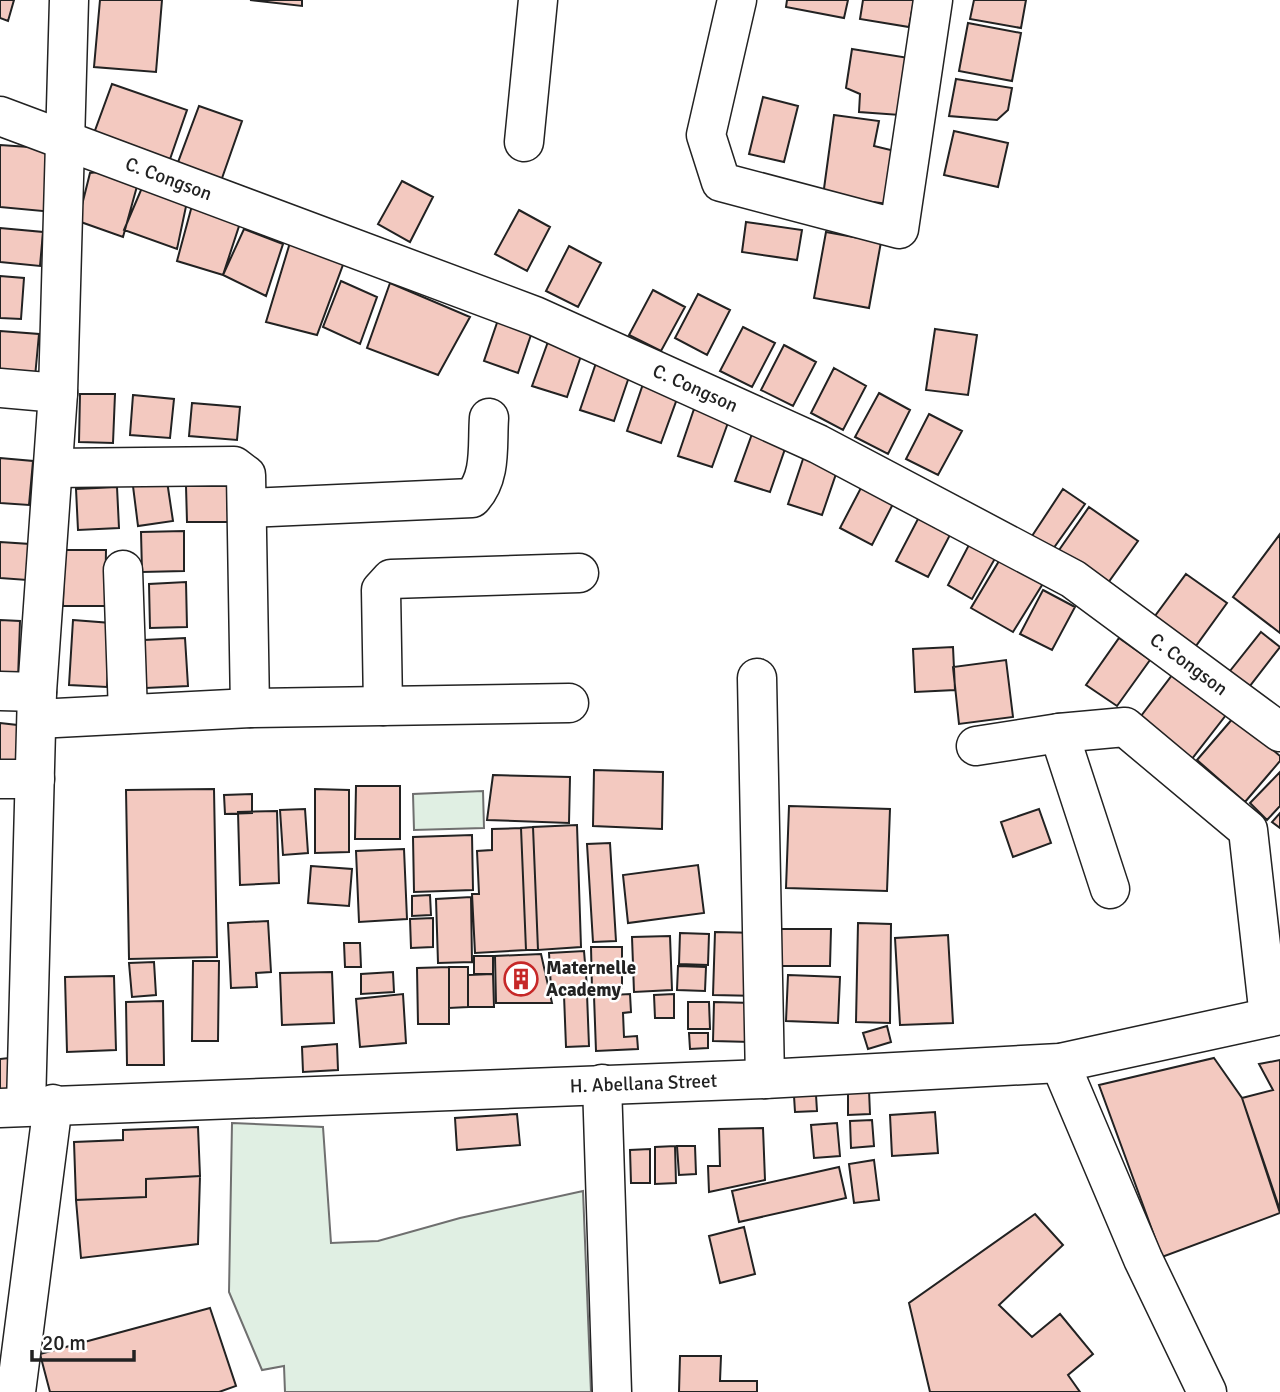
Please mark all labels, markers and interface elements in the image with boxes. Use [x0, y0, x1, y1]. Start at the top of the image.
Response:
street label: C. Congson [122, 152, 215, 206]
street label: C. Congson [649, 359, 742, 418]
street label: C. Congson [1145, 628, 1232, 701]
place label: Maternelle Academy [546, 956, 636, 1002]
building icon: Maternelle Academy [502, 960, 540, 998]
street label: H. Abellana Street [569, 1069, 718, 1098]
scale bar [32, 1318, 133, 1362]
text: 20 m [42, 1330, 86, 1356]

